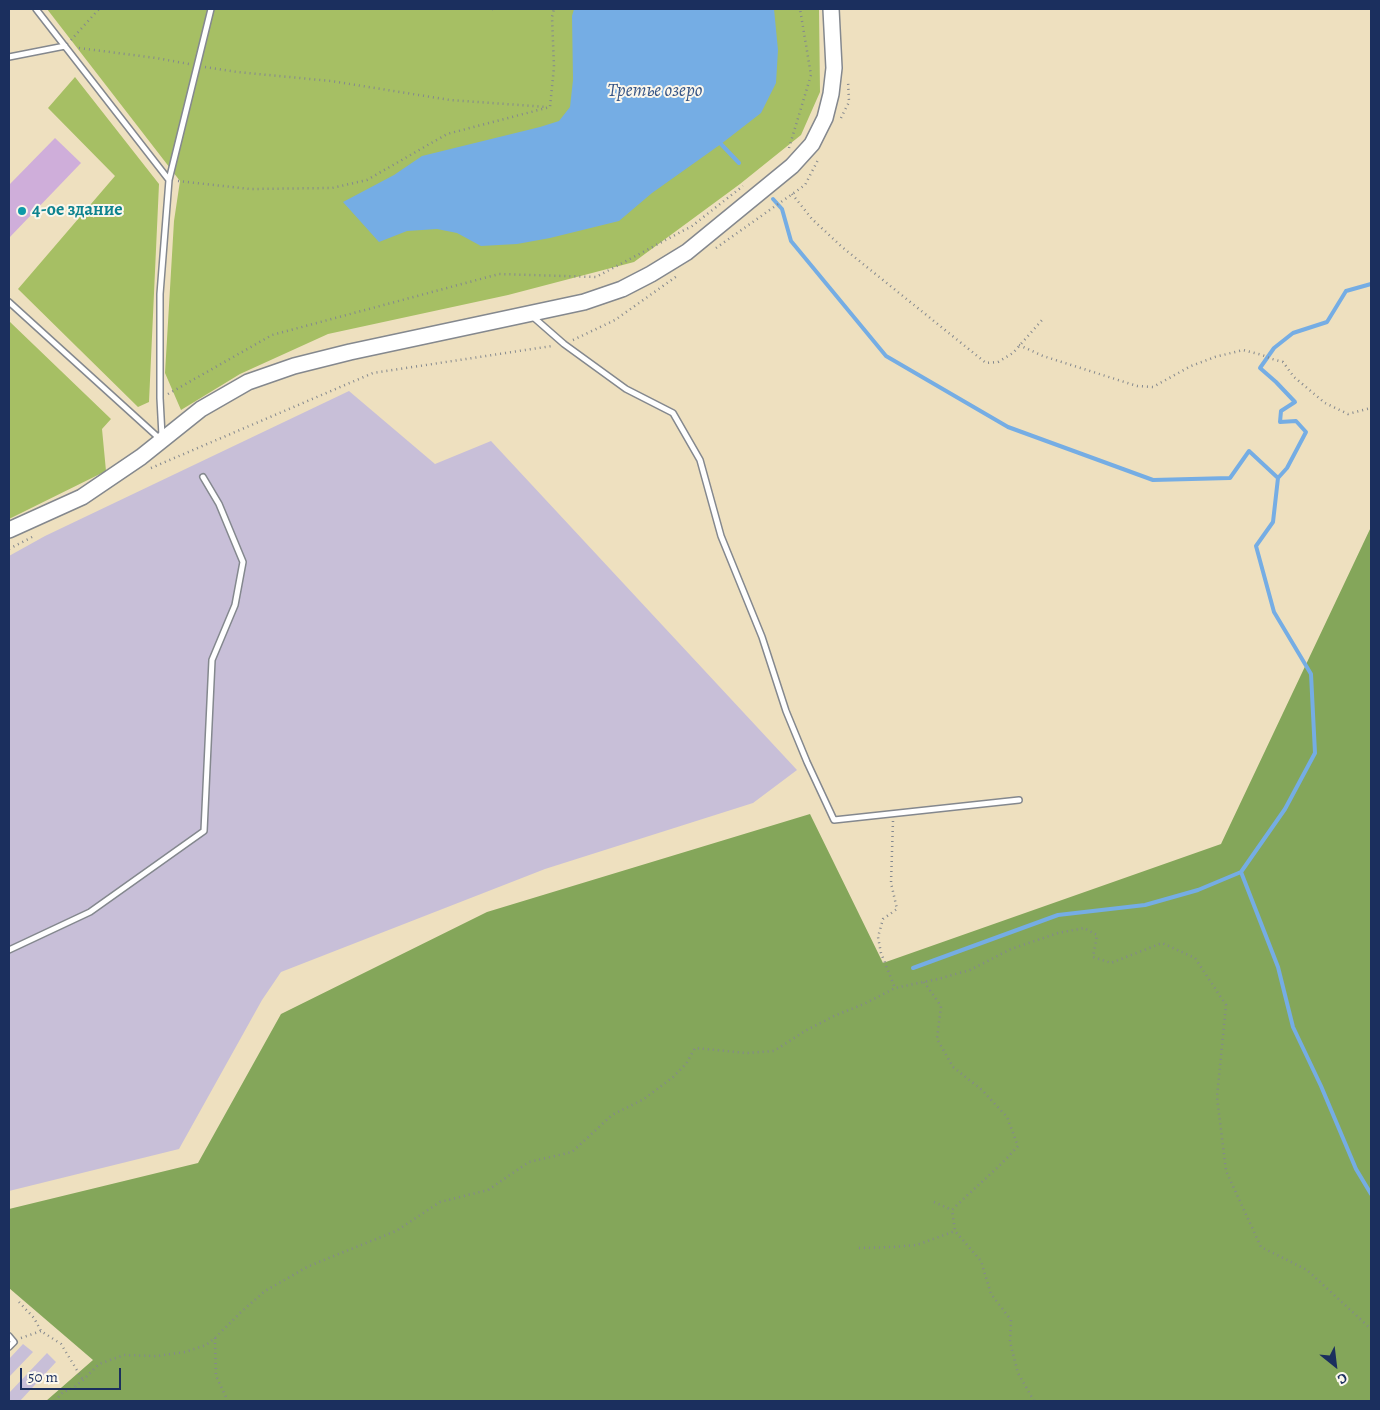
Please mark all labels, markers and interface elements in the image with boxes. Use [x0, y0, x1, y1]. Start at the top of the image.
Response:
water label: Третье озеро [607, 80, 703, 102]
place label: 4-ое здание [32, 200, 123, 222]
marker: 4-ое здание [16, 205, 28, 217]
north arrow [1310, 1340, 1360, 1390]
scale bar [22, 1358, 124, 1390]
text: 50 m [28, 1367, 58, 1387]
text: С [1334, 1368, 1351, 1389]

